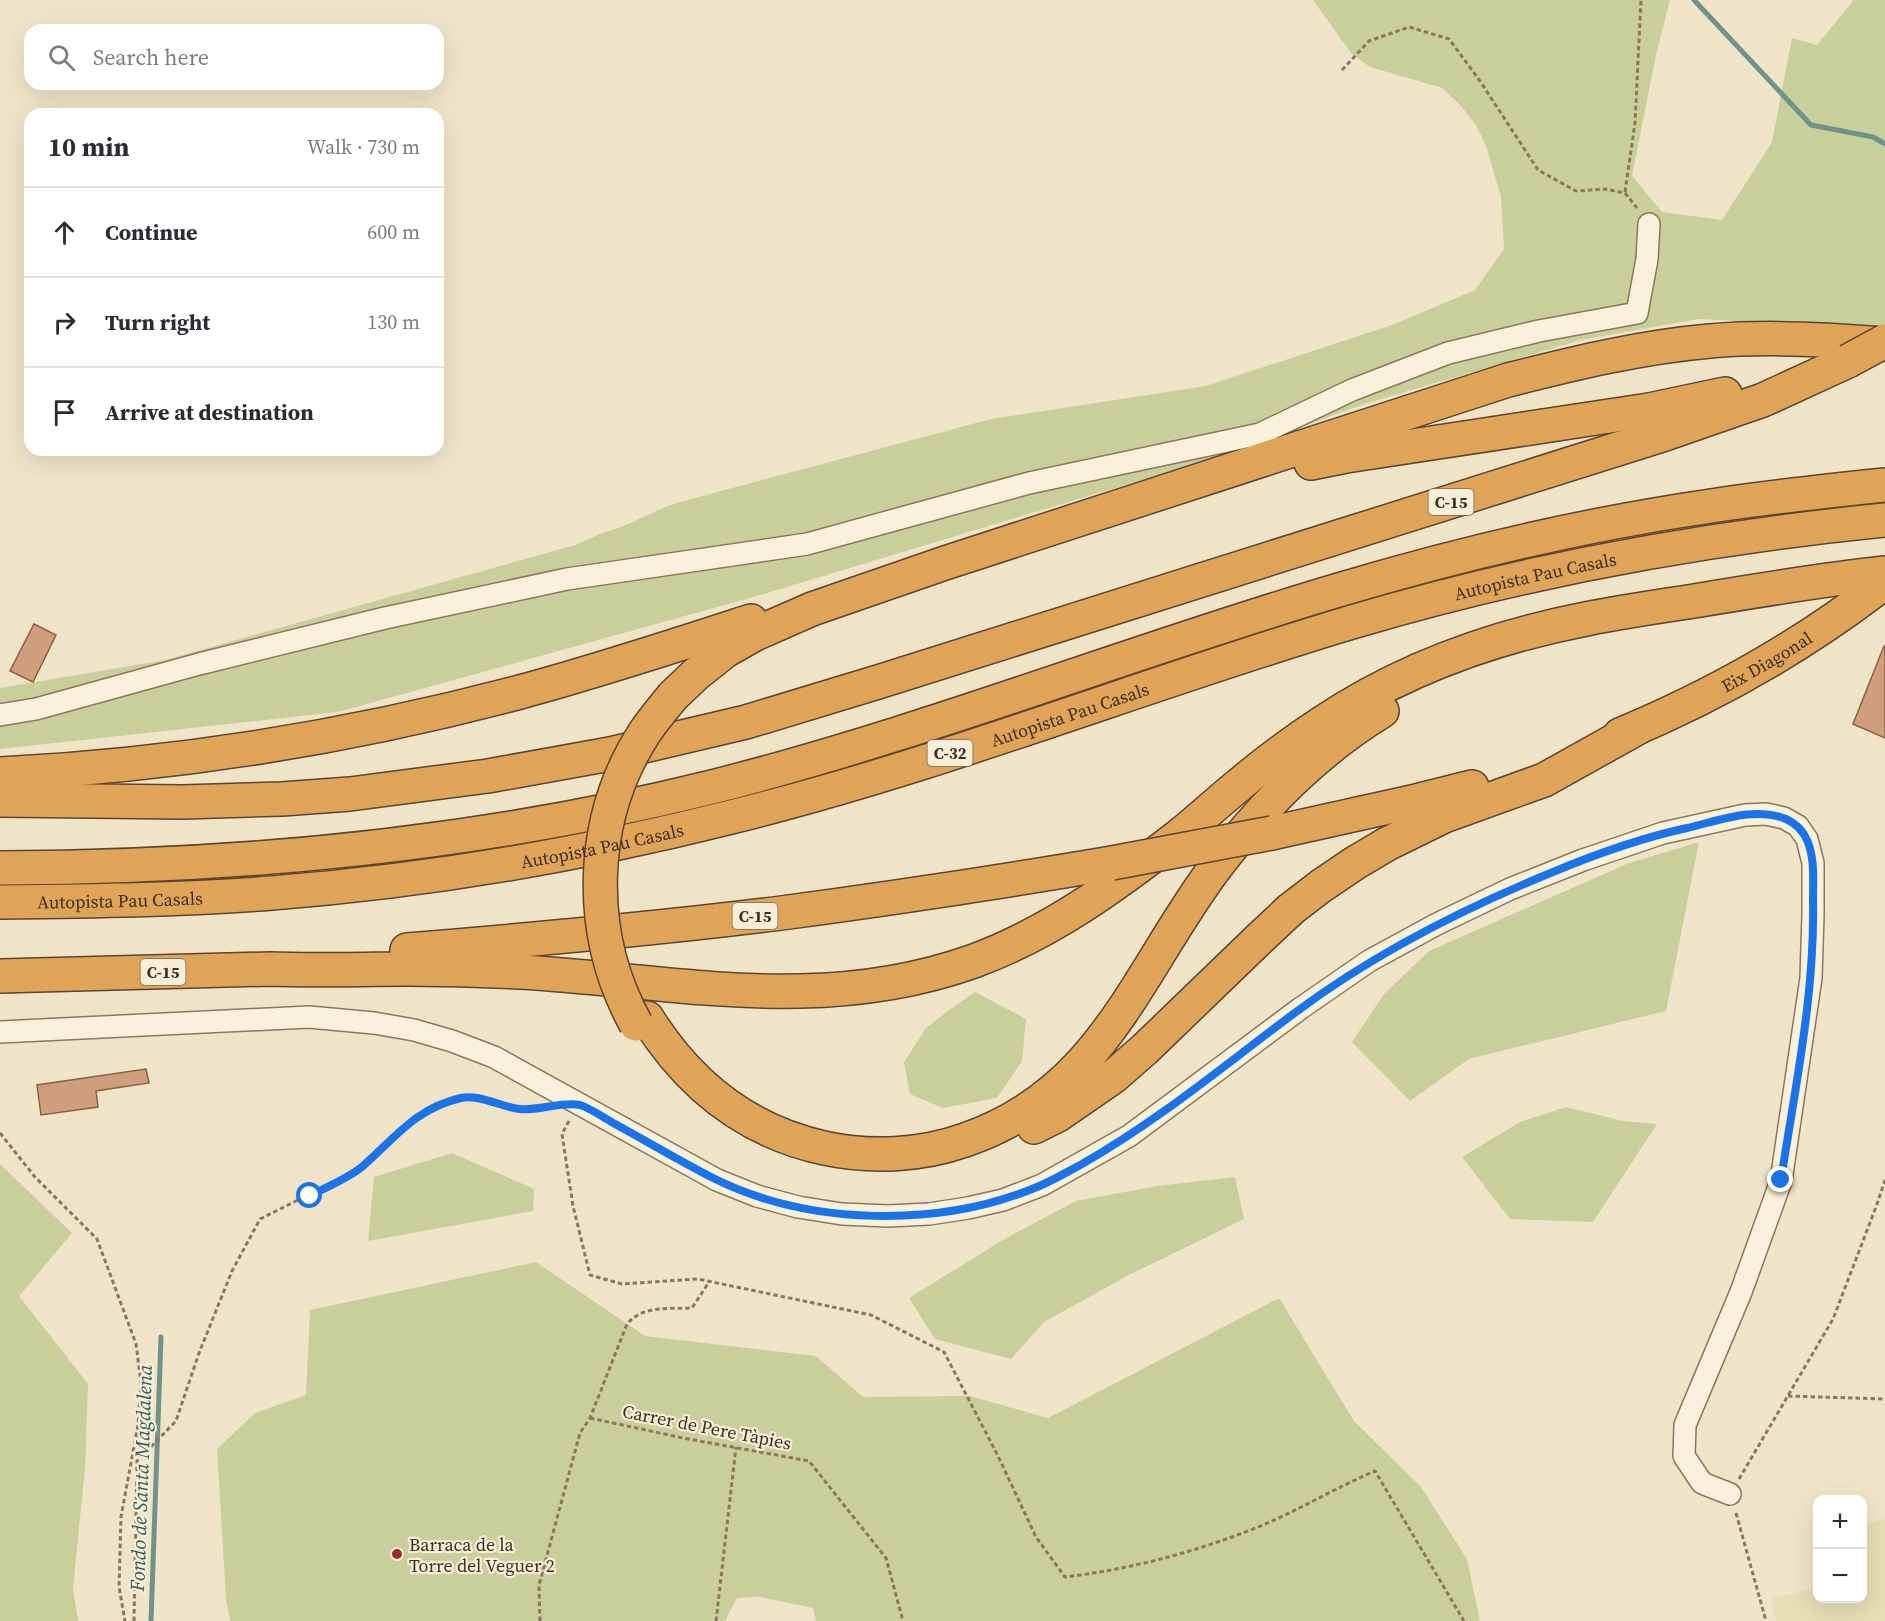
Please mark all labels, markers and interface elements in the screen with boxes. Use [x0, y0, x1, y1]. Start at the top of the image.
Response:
search box [24, 24, 444, 90]
icon: search [45, 41, 78, 74]
text: Search here [93, 42, 209, 72]
text: 10 min [48, 129, 130, 165]
text: Walk · 730 m [307, 133, 420, 161]
icon: ahead [48, 216, 81, 249]
text: Continue [105, 217, 198, 247]
text: 600 m [367, 218, 420, 246]
icon: right [48, 306, 81, 339]
text: Turn right [105, 307, 210, 337]
text: 130 m [367, 308, 420, 336]
icon: arrive [48, 396, 81, 429]
text: Arrive at destination [105, 397, 314, 427]
road number: C-15 [1428, 489, 1474, 515]
street label: Autopista Pau Casals [1451, 546, 1619, 606]
street label: Eix Diagonal [1717, 625, 1817, 698]
street label: Autopista Pau Casals [987, 676, 1152, 752]
road number: C-32 [928, 740, 972, 766]
street label: Autopista Pau Casals [519, 816, 686, 874]
street label: Autopista Pau Casals [37, 885, 204, 914]
road number: C-15 [732, 903, 777, 929]
road number: C-15 [140, 959, 186, 985]
route end [1767, 1166, 1793, 1192]
route start [296, 1182, 322, 1208]
water label: Fondo de Santa Magdalena [123, 1364, 159, 1593]
street label: Carrer de Pere Tàpies [620, 1398, 794, 1456]
map controls [1813, 1495, 1867, 1603]
button: + [1813, 1495, 1867, 1549]
place label: Barraca de la Torre del Veguer 2 [409, 1532, 555, 1578]
marker: Barraca de la Torre del Veguer 2 [390, 1547, 404, 1561]
button: − [1813, 1549, 1867, 1603]

